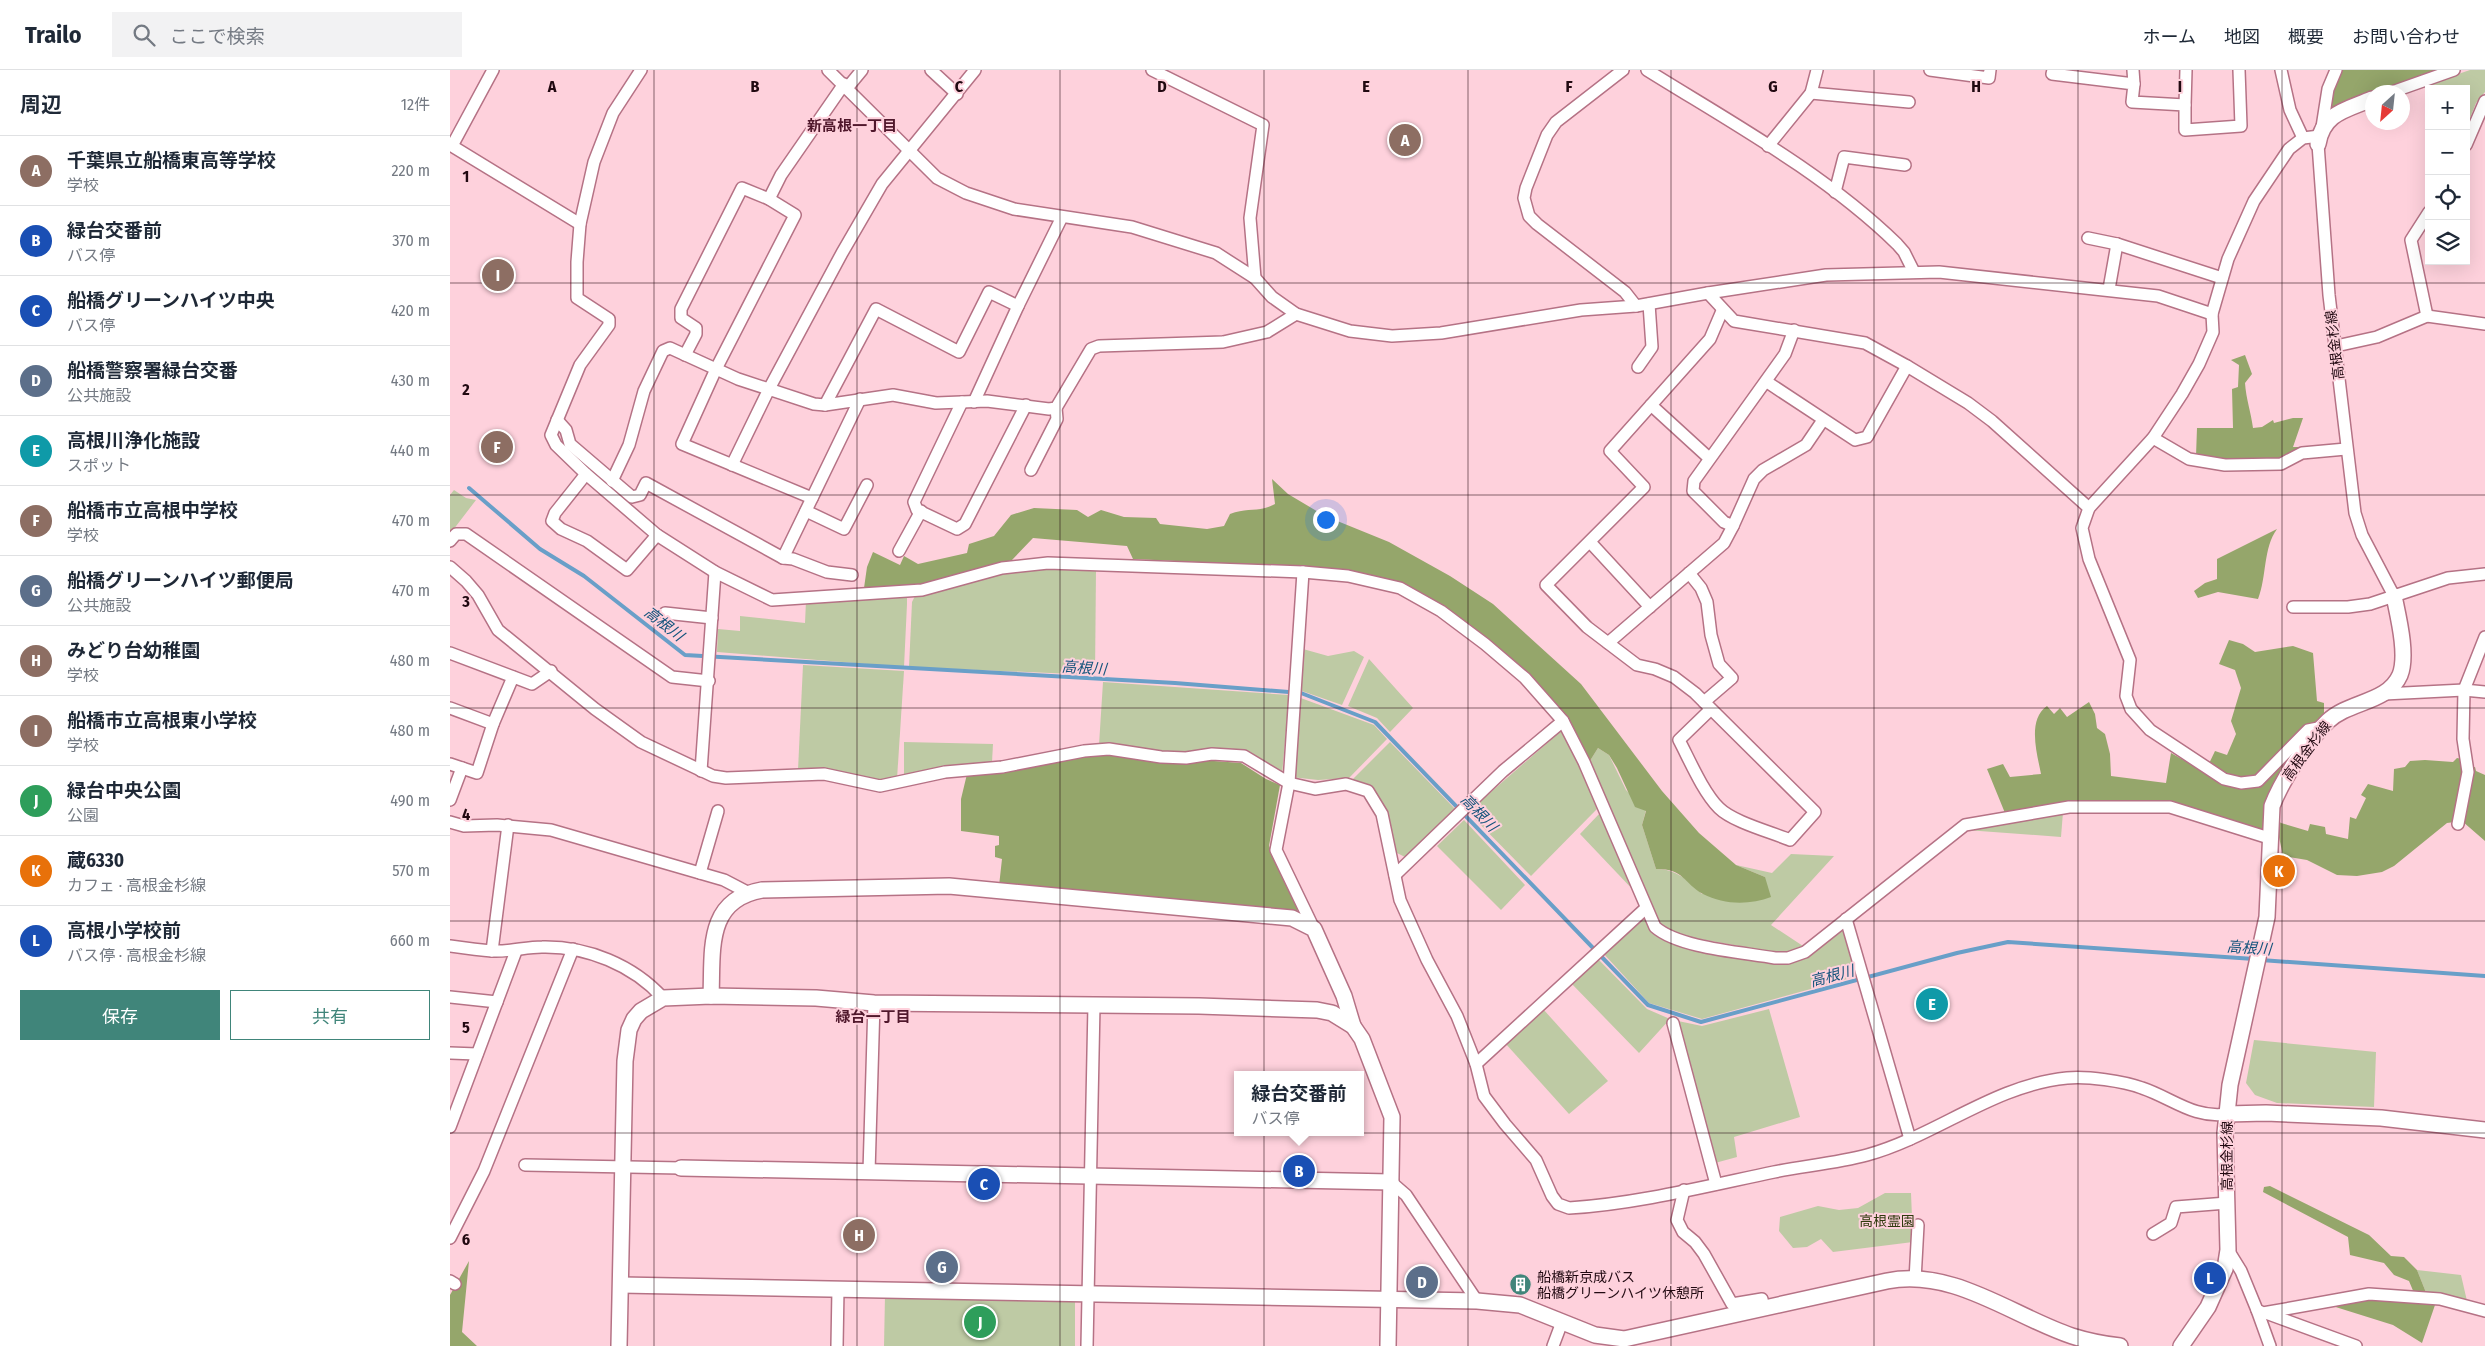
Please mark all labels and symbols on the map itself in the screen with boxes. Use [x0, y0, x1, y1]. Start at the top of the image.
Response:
text: A [547, 77, 557, 96]
text: B [751, 77, 760, 96]
text: C [955, 77, 964, 96]
text: D [1157, 77, 1167, 96]
text: E [1362, 77, 1370, 96]
text: F [1565, 77, 1573, 96]
text: G [1768, 77, 1778, 96]
text: H [1971, 77, 1981, 96]
text: I [2178, 77, 2182, 96]
north arrow [2365, 85, 2410, 130]
district label: 新高根一丁目 [807, 117, 897, 135]
pin: A [1389, 121, 1421, 159]
text: 1 [463, 167, 469, 186]
pin: I [482, 256, 514, 294]
street label: 高根金杉線 [2322, 309, 2348, 381]
text: 2 [461, 380, 470, 399]
pin: F [481, 428, 513, 466]
your location [1313, 507, 1339, 533]
text: 3 [461, 592, 470, 611]
water label: 高根川 [641, 603, 689, 646]
water label: 高根川 [1061, 657, 1109, 679]
street label: 高根金杉線 [2279, 718, 2335, 784]
water label: 高根川 [1457, 791, 1502, 837]
text: 4 [462, 805, 470, 824]
pin: K [2263, 852, 2295, 890]
water label: 高根川 [2226, 937, 2274, 959]
water label: 高根川 [1808, 961, 1858, 991]
pin: E [1916, 985, 1948, 1023]
district label: 緑台一丁目 [835, 1008, 911, 1026]
text: 5 [462, 1018, 470, 1037]
street label: 高根金杉線 [2219, 1121, 2236, 1191]
pin: B [1283, 1152, 1315, 1190]
pin: C [968, 1165, 1000, 1203]
park label: 高根霊園 [1859, 1213, 1915, 1230]
pin: H [843, 1216, 875, 1254]
text: 6 [462, 1230, 470, 1249]
pin: G [926, 1248, 958, 1286]
pin: L [2194, 1259, 2226, 1297]
pin: D [1406, 1263, 1438, 1301]
place label: 船橋新京成バス 船橋グリーンハイツ休憩所 [1537, 1269, 1704, 1302]
building icon: 船橋新京成バス 船橋グリーンハイツ休憩所 [1509, 1273, 1533, 1297]
pin: J [964, 1303, 996, 1341]

